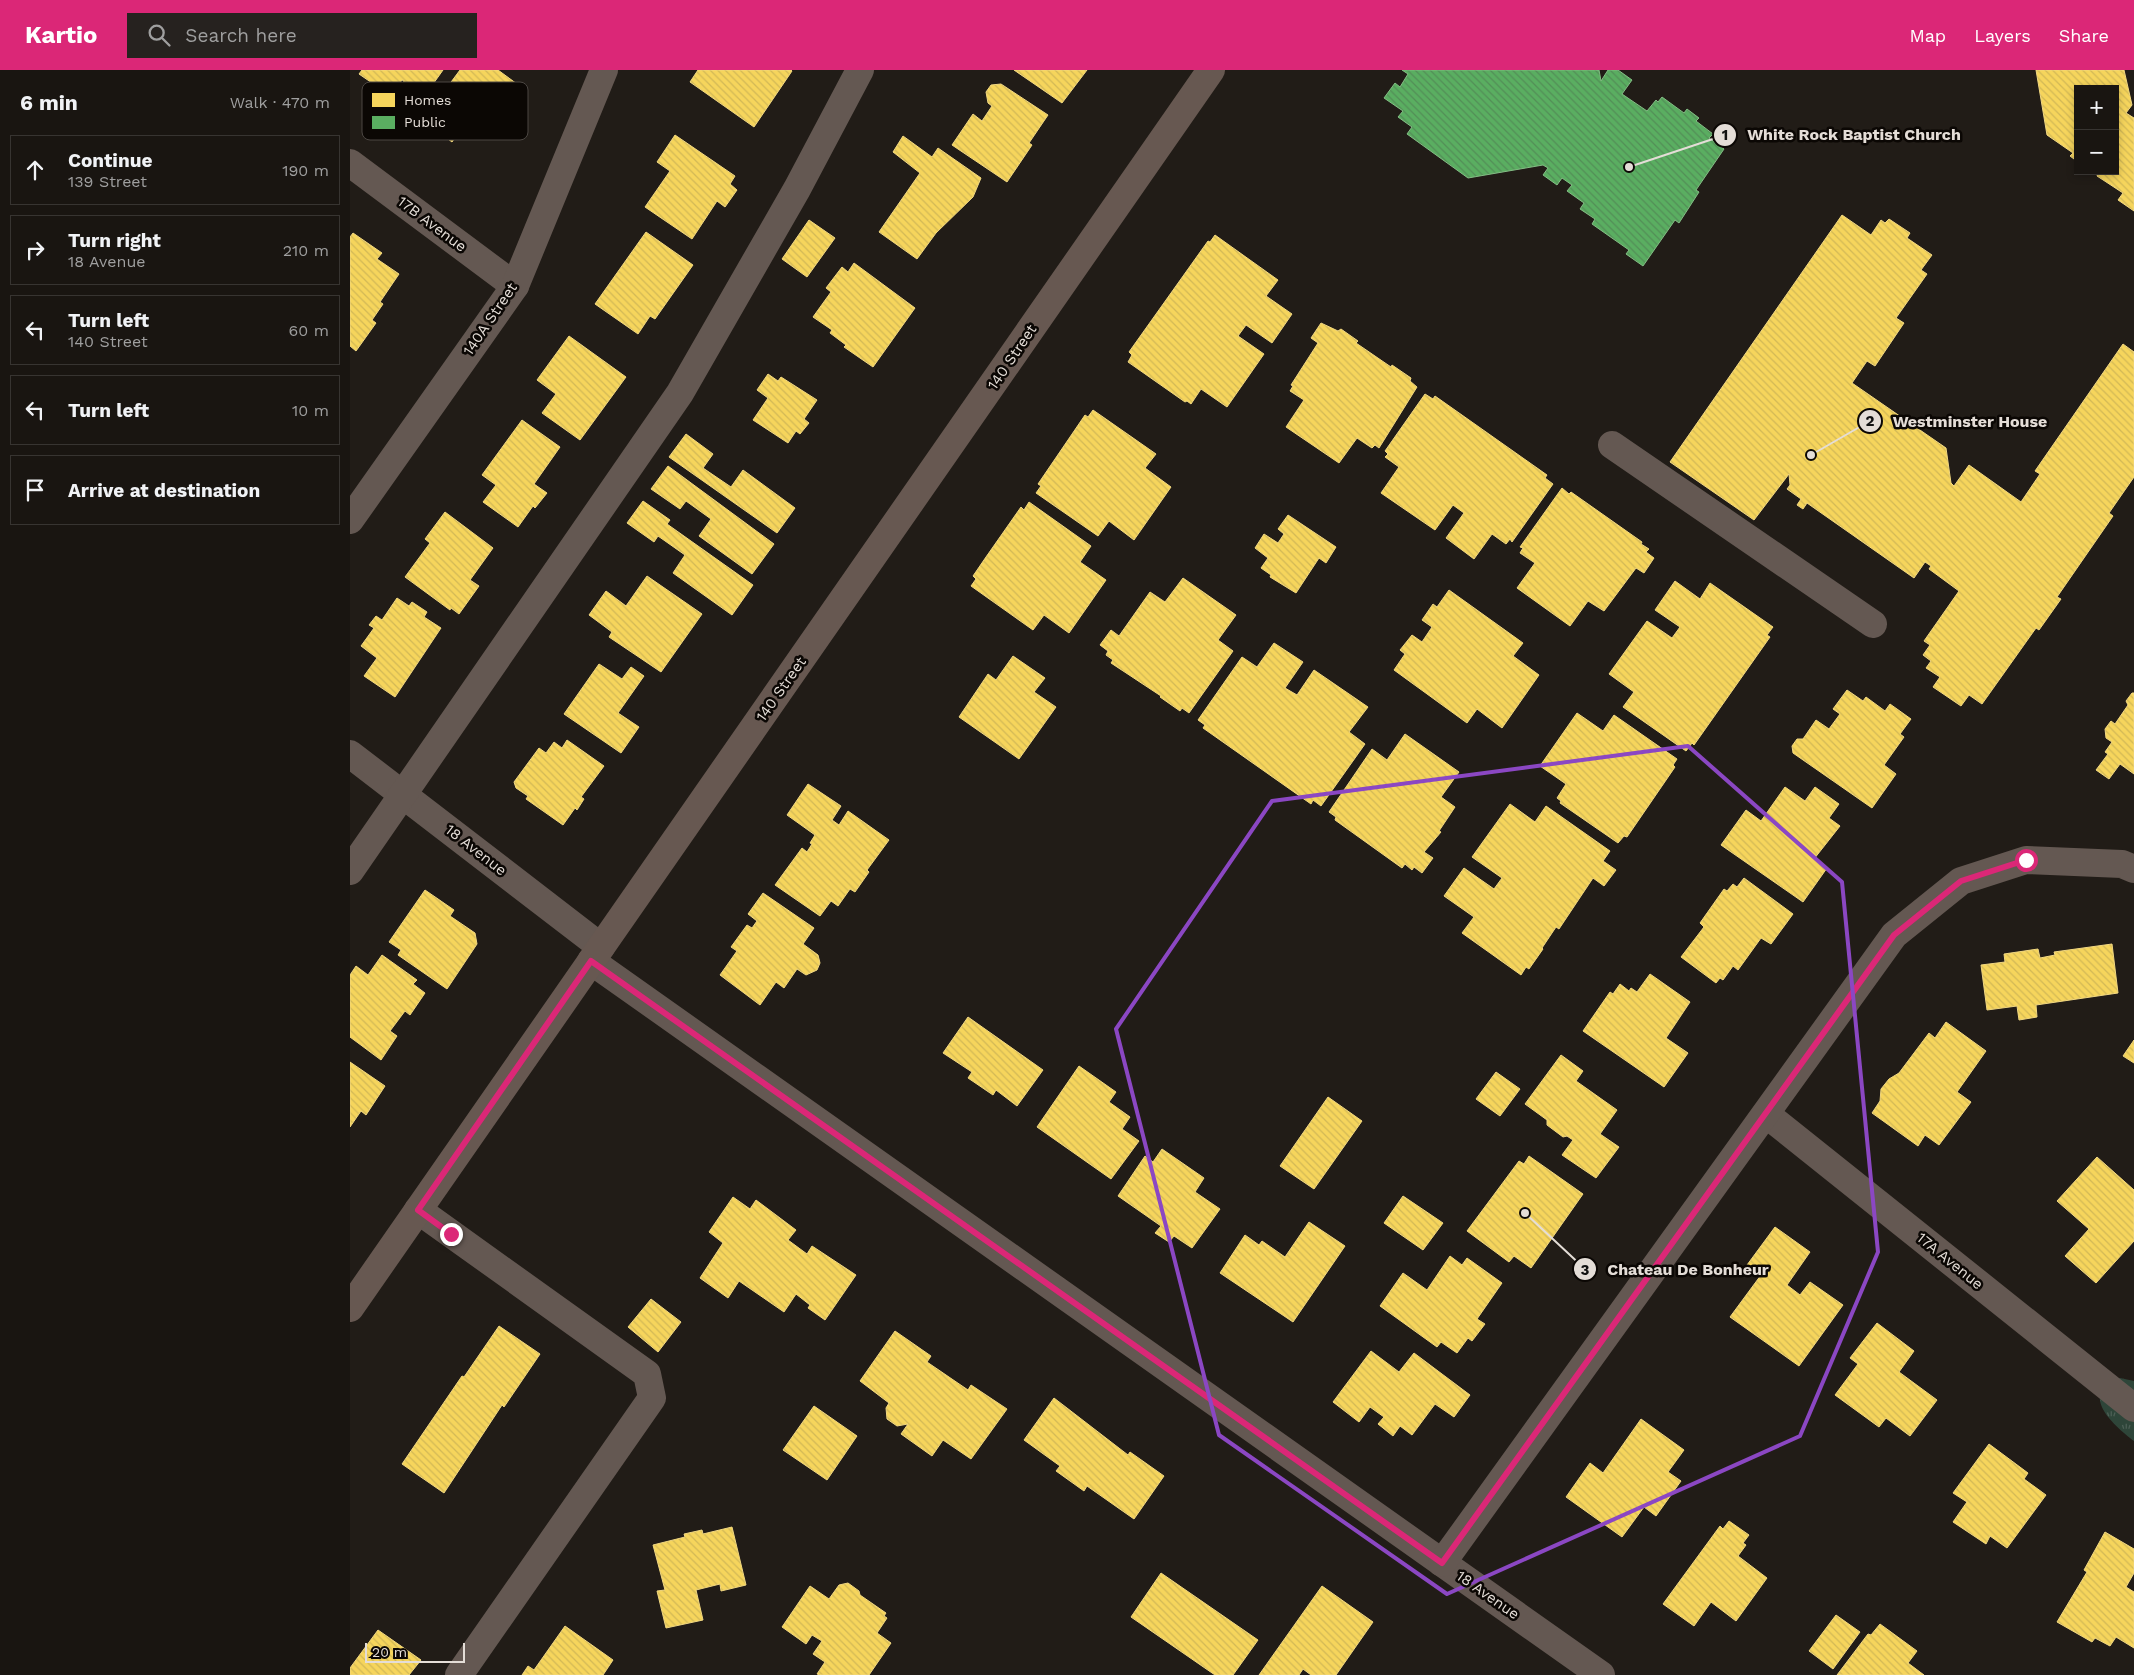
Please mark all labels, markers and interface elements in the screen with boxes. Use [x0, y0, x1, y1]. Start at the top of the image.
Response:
search box [127, 13, 477, 58]
text: Kartio [25, 21, 97, 49]
icon: search [145, 21, 173, 49]
text: Search here [185, 24, 297, 47]
text: Map [1909, 25, 1946, 46]
text: Layers [1974, 25, 2031, 46]
text: Share [2059, 25, 2109, 46]
legend [362, 82, 528, 140]
map controls [2074, 85, 2119, 175]
button: + [2074, 85, 2119, 130]
text: 6 min [20, 90, 78, 115]
text: Homes [404, 92, 451, 108]
text: Walk · 470 m [230, 93, 330, 112]
text: Public [404, 114, 446, 130]
callout: White Rock Baptist Church [1712, 119, 1971, 150]
text: White Rock Baptist Church [1747, 125, 1961, 144]
text: 1 [1722, 126, 1728, 144]
button: − [2074, 130, 2119, 175]
text: Continue [68, 149, 152, 172]
icon: ahead [21, 156, 49, 184]
text: 190 m [282, 161, 329, 180]
text: 139 Street [68, 172, 147, 191]
street label: 17B Avenue [394, 192, 470, 256]
text: Turn right [68, 229, 161, 252]
icon: right [21, 236, 49, 264]
text: 210 m [283, 241, 329, 260]
text: 18 Avenue [68, 252, 146, 271]
street label: 140A Street [459, 279, 521, 359]
text: Turn left [68, 309, 149, 332]
icon: left [21, 316, 49, 344]
street label: 140 Street [984, 320, 1041, 393]
text: 60 m [289, 321, 329, 340]
text: 140 Street [68, 332, 148, 351]
icon: left [21, 396, 49, 424]
text: Turn left [68, 399, 149, 422]
text: 10 m [292, 401, 329, 420]
callout: Westminster House [1857, 405, 2057, 436]
text: 2 [1866, 412, 1875, 430]
text: Westminster House [1893, 412, 2047, 431]
icon: arrive [21, 476, 49, 504]
text: Arrive at destination [68, 479, 260, 502]
street label: 140 Street [752, 653, 810, 725]
street label: 18 Avenue [442, 821, 510, 879]
route start [2015, 849, 2038, 872]
route end [440, 1223, 463, 1246]
street label: 17A Avenue [1913, 1229, 1987, 1293]
callout: Chateau De Bonheur [1572, 1254, 1779, 1285]
text: Chateau De Bonheur [1607, 1260, 1769, 1279]
text: 3 [1581, 1261, 1590, 1279]
street label: 18 Avenue [1453, 1567, 1523, 1623]
scale bar [365, 1640, 465, 1663]
text: 20 m [372, 1644, 407, 1660]

